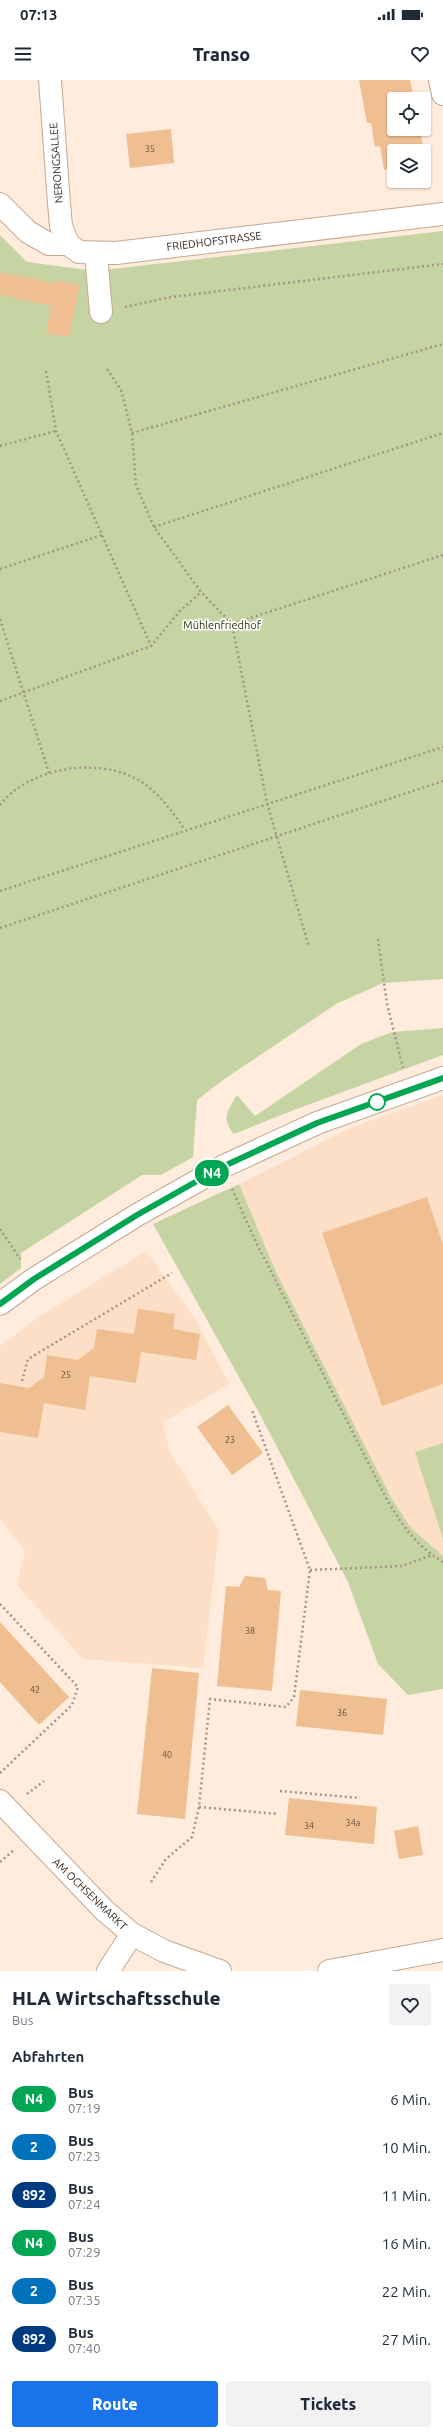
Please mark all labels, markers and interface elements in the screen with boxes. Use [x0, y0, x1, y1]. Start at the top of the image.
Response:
text: 07:13 [20, 6, 58, 23]
icon: menu [12, 43, 34, 65]
icon: heart [409, 43, 431, 65]
text: Transo [193, 44, 250, 64]
map controls [387, 92, 431, 188]
button: locate [387, 92, 431, 136]
street label: NERONGSALLEE [47, 122, 65, 204]
house number: 35 [145, 144, 155, 154]
button: layers [387, 144, 431, 188]
street label: FRIEDHOFSTRASSE [166, 229, 262, 253]
park label: Mühlenfriedhof [183, 619, 262, 631]
unlabelled marker [368, 1093, 386, 1111]
line badge: N4 [194, 1160, 230, 1186]
text: N4 [203, 1165, 221, 1181]
house number: 25 [61, 1370, 71, 1380]
house number: 23 [225, 1435, 235, 1445]
house number: 38 [245, 1626, 255, 1636]
house number: 42 [30, 1685, 40, 1695]
house number: 36 [337, 1708, 347, 1718]
house number: 40 [162, 1750, 172, 1760]
house number: 34a [346, 1818, 360, 1828]
house number: 34 [304, 1821, 314, 1831]
street label: AM OCHSENMARKT [50, 1855, 130, 1933]
button: heart [389, 1984, 431, 2026]
text: HLA Wirtschaftsschule [12, 1987, 221, 2009]
text: Bus [12, 2013, 33, 2027]
text: Abfahrten [12, 2048, 84, 2065]
text: Bus [68, 2084, 94, 2101]
text: N4 [25, 2091, 43, 2107]
text: 6 Min. [390, 2091, 431, 2108]
text: 07:19 [68, 2101, 101, 2115]
text: Bus [68, 2132, 94, 2149]
text: 2 [30, 2139, 38, 2155]
text: 10 Min. [382, 2139, 431, 2156]
text: 07:23 [68, 2149, 101, 2163]
text: Bus [68, 2180, 94, 2197]
text: 892 [22, 2187, 46, 2203]
text: 11 Min. [382, 2187, 431, 2204]
text: 07:24 [68, 2197, 101, 2211]
text: Bus [68, 2228, 94, 2245]
text: N4 [25, 2235, 43, 2251]
text: 16 Min. [382, 2235, 431, 2252]
text: 07:29 [68, 2245, 101, 2259]
text: Bus [68, 2276, 94, 2293]
text: 2 [30, 2283, 38, 2299]
text: 22 Min. [382, 2283, 431, 2300]
text: 07:35 [68, 2293, 101, 2307]
text: Bus [68, 2324, 94, 2341]
text: 892 [22, 2331, 46, 2347]
text: 27 Min. [382, 2331, 431, 2348]
text: 07:40 [68, 2341, 101, 2355]
button: Route [12, 2381, 218, 2427]
button: Tickets [226, 2381, 431, 2427]

